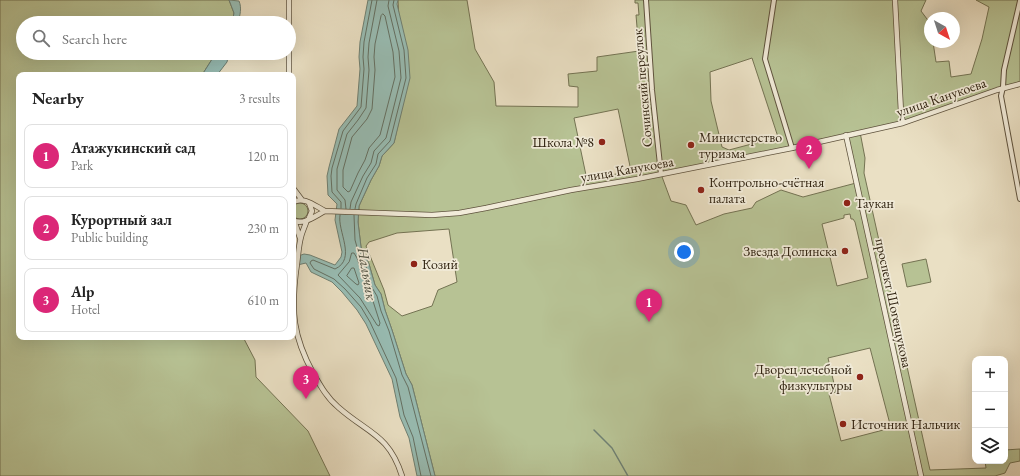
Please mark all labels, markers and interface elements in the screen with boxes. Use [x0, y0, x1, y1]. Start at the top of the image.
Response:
north arrow [924, 12, 960, 48]
search box [16, 16, 296, 60]
icon: search [30, 27, 52, 49]
street label: Сочинский переулок [628, 28, 656, 148]
text: Search here [62, 29, 127, 48]
street label: улица Канукоева [894, 73, 989, 121]
text: Nearby [32, 87, 84, 109]
text: 3 results [239, 90, 280, 107]
place label: Министерство туризма [699, 128, 782, 162]
place label: Школа №8 [533, 133, 594, 151]
pin: 2 [796, 136, 822, 169]
marker: Школа №8 [597, 137, 607, 147]
text: Атажукинский сад [71, 138, 196, 157]
marker: Министерство туризма [686, 140, 696, 150]
text: 1 [43, 148, 49, 165]
text: 120 m [248, 148, 279, 165]
street label: улица Канукоева [579, 152, 675, 186]
text: Park [71, 157, 93, 174]
place label: Контрольно-счётная палата [709, 173, 824, 207]
marker: Контрольно-счётная палата [696, 185, 706, 195]
place label: Таукан [855, 194, 894, 212]
marker: Таукан [842, 198, 852, 208]
text: Курортный зал [71, 210, 172, 229]
text: 2 [43, 220, 49, 237]
text: 230 m [248, 220, 279, 237]
text: Public building [71, 229, 148, 246]
street label: проспект Шогенцукова [871, 237, 917, 370]
your location [674, 242, 694, 262]
place label: Звезда Долинска [743, 242, 837, 260]
water label: Нальчик [353, 245, 382, 303]
marker: Звезда Долинска [840, 246, 850, 256]
place label: Козий [422, 255, 458, 273]
marker: Козий [409, 259, 419, 269]
text: Alp [71, 282, 94, 301]
pin: 1 [636, 289, 662, 322]
text: 3 [43, 292, 49, 309]
text: 610 m [248, 292, 279, 309]
text: Hotel [71, 301, 100, 318]
map controls [972, 356, 1008, 464]
button: + [972, 356, 1008, 392]
place label: Дворец лечебной физкультуры [754, 360, 853, 394]
pin: 3 [293, 366, 319, 399]
marker: Дворец лечебной физкультуры [855, 372, 865, 382]
button: − [972, 392, 1008, 428]
place label: Источник Нальчик [851, 415, 961, 433]
marker: Источник Нальчик [838, 419, 848, 429]
button: layers [972, 428, 1008, 464]

